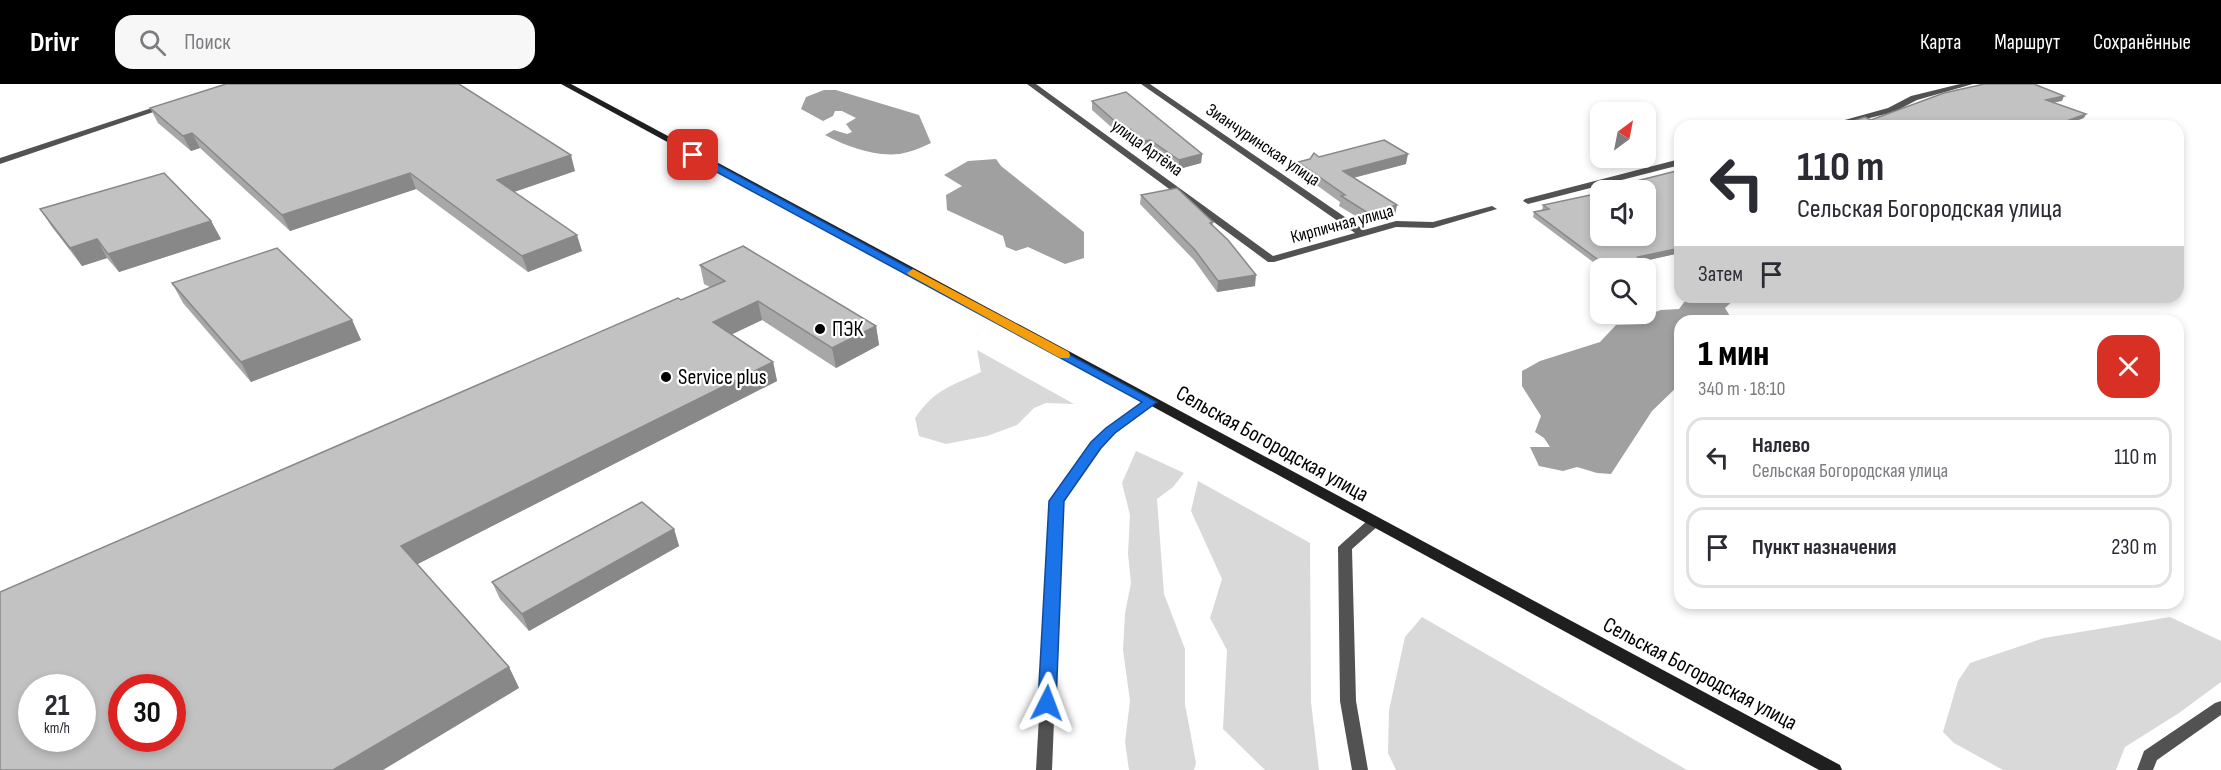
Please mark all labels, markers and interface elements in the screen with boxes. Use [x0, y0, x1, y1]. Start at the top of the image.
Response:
search box [115, 15, 535, 69]
text: Drivr [30, 26, 79, 59]
icon: search [136, 26, 169, 59]
text: Поиск [184, 29, 231, 56]
text: Карта [1920, 30, 1961, 55]
text: Маршрут [1994, 30, 2060, 55]
text: Сохранённые [2093, 30, 2191, 55]
street label: Зианчуринская улица [1202, 99, 1324, 191]
north arrow [1590, 102, 1656, 168]
map controls [1590, 102, 1656, 324]
street label: улица Артёма [1107, 115, 1187, 181]
pin [667, 129, 718, 180]
icon: arrive [676, 138, 709, 171]
text: 110 m [1797, 142, 1884, 193]
icon: left [1698, 144, 1776, 222]
button: sound [1590, 180, 1656, 246]
text: Сельская Богородская улица [1797, 193, 2062, 225]
street label: Кирпичная улица [1288, 200, 1396, 248]
button: search [1590, 258, 1656, 324]
icon: arrive [1755, 258, 1788, 291]
text: Затем [1698, 261, 1743, 288]
place label: ПЭК [832, 316, 863, 343]
marker: ПЭК [813, 322, 827, 336]
text: 1 мин [1698, 333, 1769, 376]
button: close [2097, 335, 2160, 398]
place label: Service plus [678, 364, 767, 391]
marker: Service plus [659, 370, 673, 384]
text: 340 m · 18:10 [1698, 377, 1786, 401]
street label: Сельская Богородская улица [1171, 380, 1373, 508]
text: Налево [1752, 432, 1810, 459]
icon: left [1701, 441, 1734, 474]
text: 110 m [2114, 444, 2157, 471]
text: Сельская Богородская улица [1752, 459, 1948, 483]
icon: arrive [1701, 531, 1734, 564]
text: Пункт назначения [1752, 534, 1896, 561]
text: 230 m [2111, 534, 2157, 561]
street label: Сельская Богородская улица [1598, 611, 1802, 737]
position arrow [1015, 671, 1079, 735]
speed limit sign: 30 [108, 674, 186, 752]
text: 21 [45, 688, 69, 724]
text: km/h [44, 719, 70, 738]

